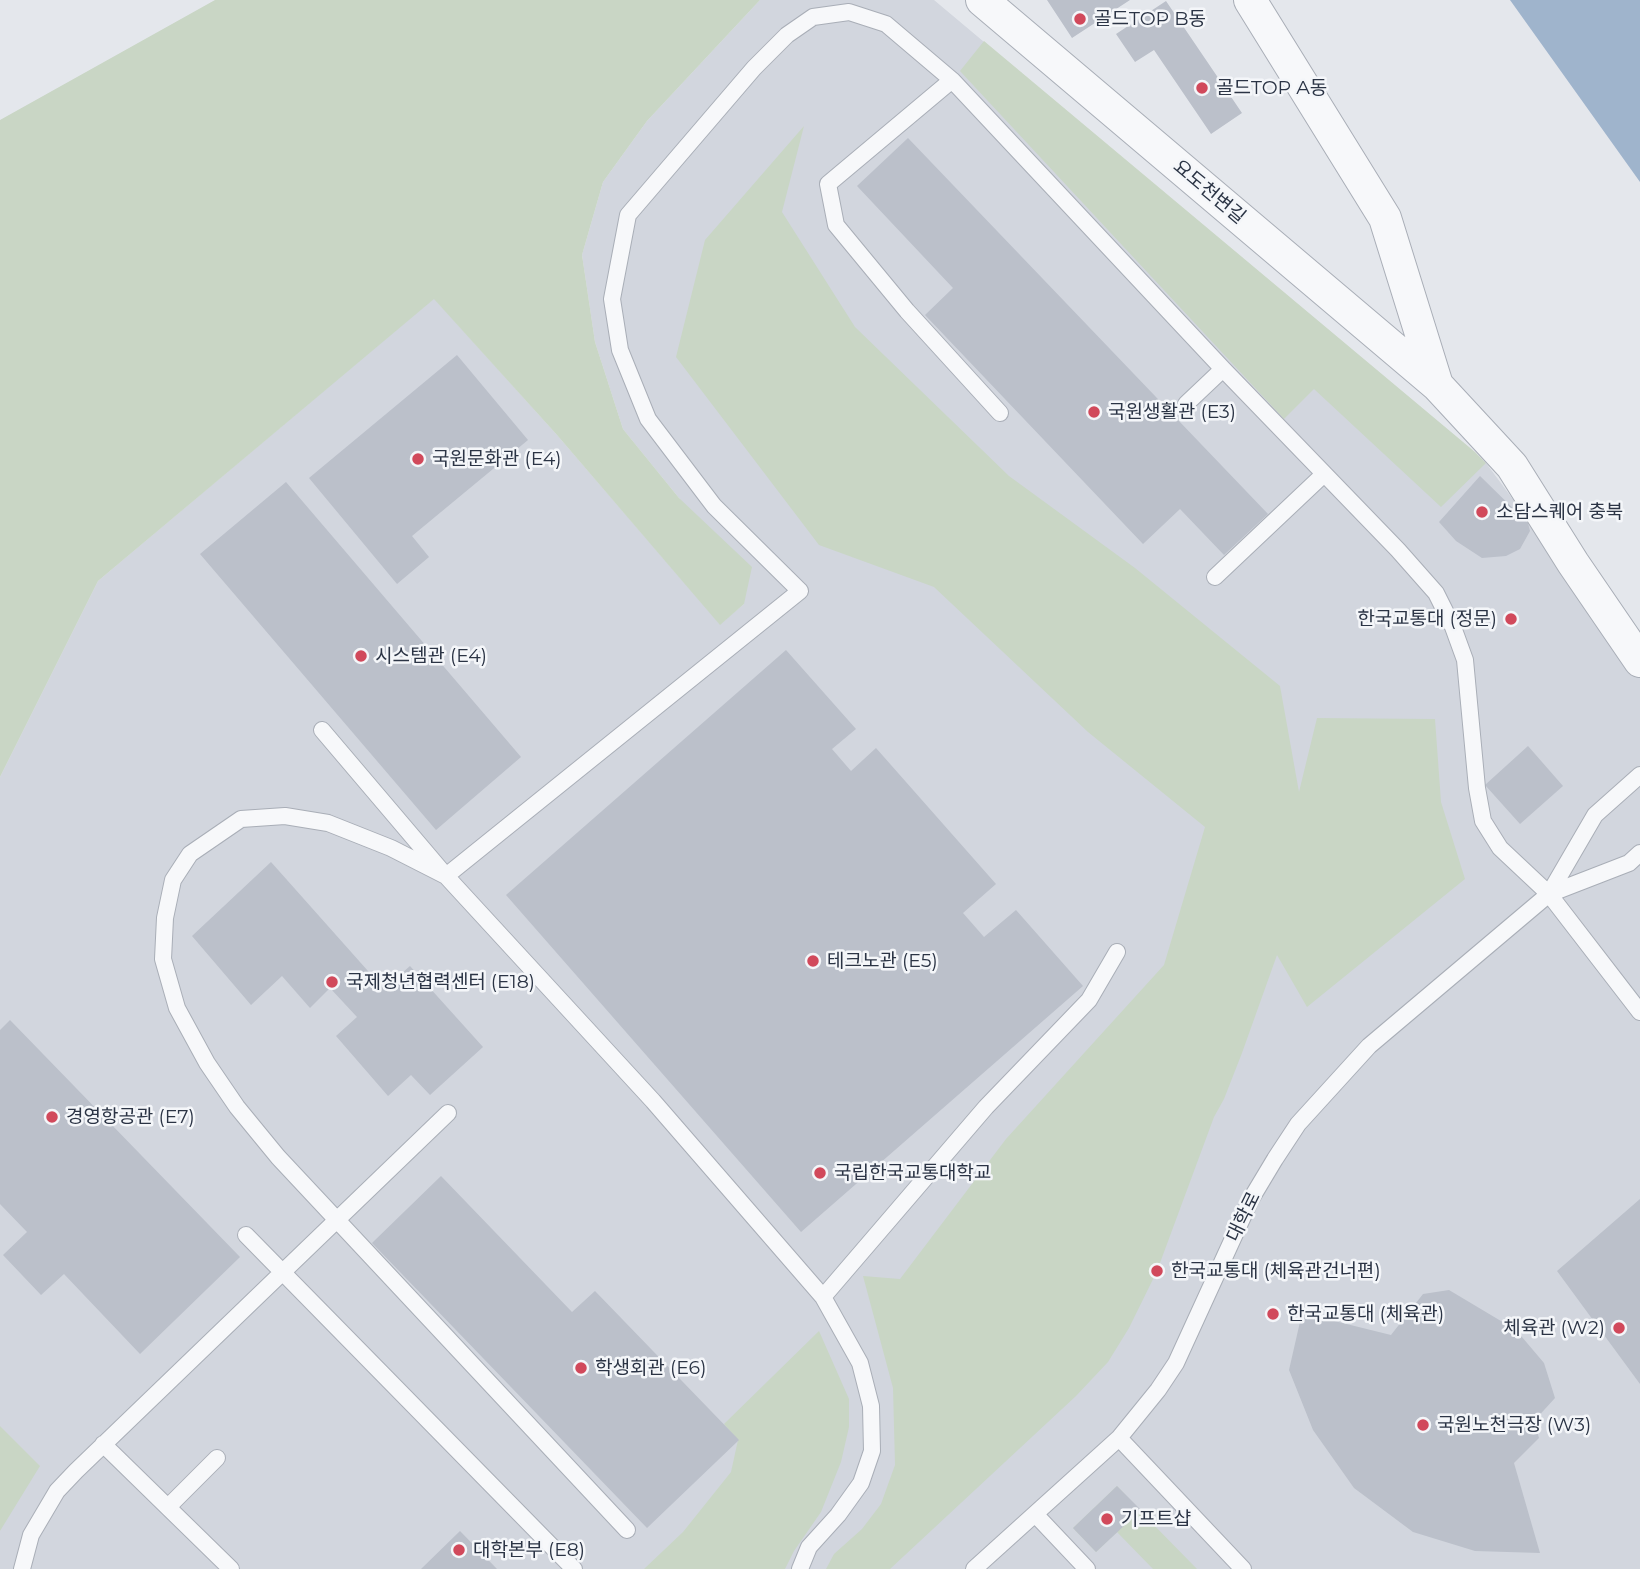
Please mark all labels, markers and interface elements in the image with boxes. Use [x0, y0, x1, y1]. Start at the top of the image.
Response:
place label: 골드TOP B동 [1094, 8, 1206, 30]
marker: 골드TOP B동 [1072, 11, 1088, 27]
place label: 골드TOP A동 [1216, 77, 1327, 99]
marker: 골드TOP A동 [1194, 80, 1210, 96]
street label: 요도천변길 [1168, 155, 1250, 229]
place label: 국원생활관 (E3) [1108, 401, 1236, 423]
marker: 국원생활관 (E3) [1086, 404, 1102, 420]
place label: 국원문화관 (E4) [432, 448, 561, 470]
marker: 국원문화관 (E4) [410, 451, 426, 467]
place label: 소담스퀘어 충북 [1496, 501, 1623, 523]
marker: 소담스퀘어 충북 [1474, 504, 1490, 520]
place label: 한국교통대 (정문) [1357, 608, 1497, 630]
marker: 한국교통대 (정문) [1503, 611, 1519, 627]
place label: 시스템관 (E4) [375, 645, 487, 667]
marker: 시스템관 (E4) [353, 648, 369, 664]
place label: 테크노관 (E5) [827, 950, 938, 972]
marker: 테크노관 (E5) [805, 953, 821, 969]
place label: 국제청년협력센터 (E18) [346, 971, 535, 993]
marker: 국제청년협력센터 (E18) [324, 974, 340, 990]
place label: 경영항공관 (E7) [66, 1106, 195, 1128]
marker: 경영항공관 (E7) [44, 1109, 60, 1125]
place label: 국립한국교통대학교 [834, 1162, 991, 1184]
marker: 국립한국교통대학교 [812, 1165, 828, 1181]
street label: 대학로 [1222, 1188, 1266, 1246]
place label: 한국교통대 (체육관건너편) [1171, 1260, 1381, 1282]
marker: 한국교통대 (체육관건너편) [1149, 1263, 1165, 1279]
place label: 한국교통대 (체육관) [1287, 1303, 1444, 1325]
marker: 한국교통대 (체육관) [1265, 1306, 1281, 1322]
place label: 체육관 (W2) [1503, 1317, 1605, 1339]
marker: 체육관 (W2) [1611, 1320, 1627, 1336]
place label: 학생회관 (E6) [595, 1357, 706, 1379]
marker: 학생회관 (E6) [573, 1360, 589, 1376]
place label: 국원노천극장 (W3) [1437, 1414, 1591, 1436]
marker: 국원노천극장 (W3) [1415, 1417, 1431, 1433]
place label: 기프트샵 [1121, 1508, 1191, 1530]
marker: 기프트샵 [1099, 1511, 1115, 1527]
place label: 대학본부 (E8) [473, 1539, 585, 1561]
marker: 대학본부 (E8) [451, 1542, 467, 1558]

